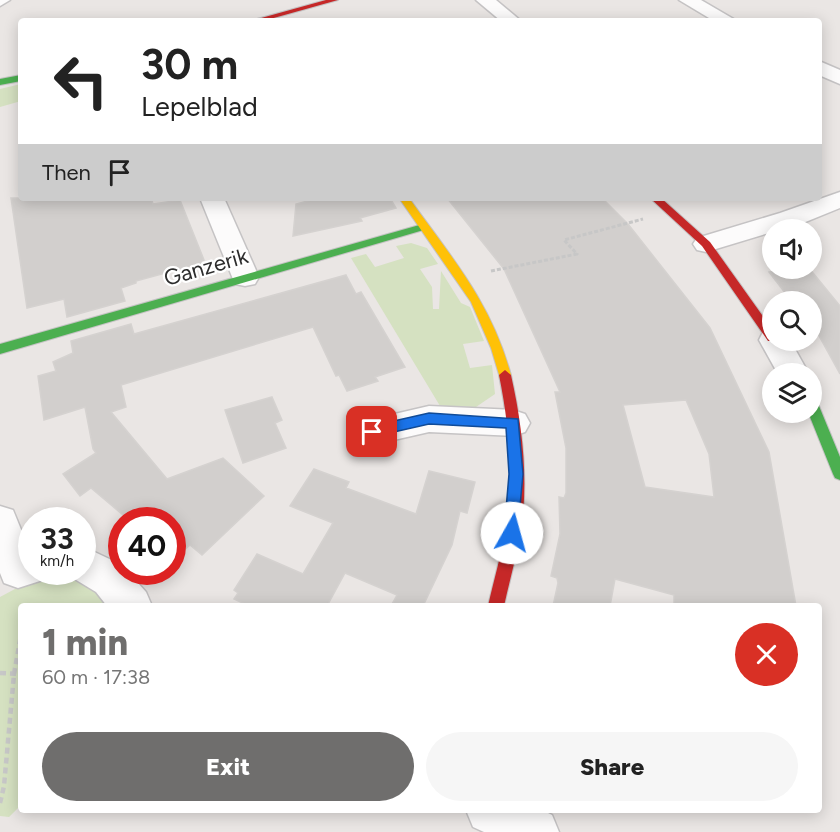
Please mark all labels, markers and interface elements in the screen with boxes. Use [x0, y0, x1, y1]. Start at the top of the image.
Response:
text: 30 m [141, 39, 238, 90]
icon: left [42, 42, 120, 120]
text: Lepelblad [141, 90, 258, 123]
icon: arrive [103, 156, 136, 189]
text: Then [42, 159, 91, 186]
map controls [762, 219, 822, 423]
button: sound [762, 219, 822, 279]
street label: Ganzerik [161, 242, 251, 292]
button: search [762, 291, 822, 351]
button: layers [762, 363, 822, 423]
pin [346, 406, 397, 457]
icon: arrive [355, 415, 388, 448]
position arrow [480, 501, 544, 565]
speed limit sign: 40 [108, 507, 186, 585]
text: 33 [40, 520, 74, 557]
text: km/h [40, 552, 74, 570]
text: 1 min [42, 621, 128, 664]
button: close [735, 623, 798, 686]
text: 60 m · 17:38 [42, 665, 150, 689]
button: Exit [42, 732, 414, 801]
button: Share [426, 732, 798, 801]

